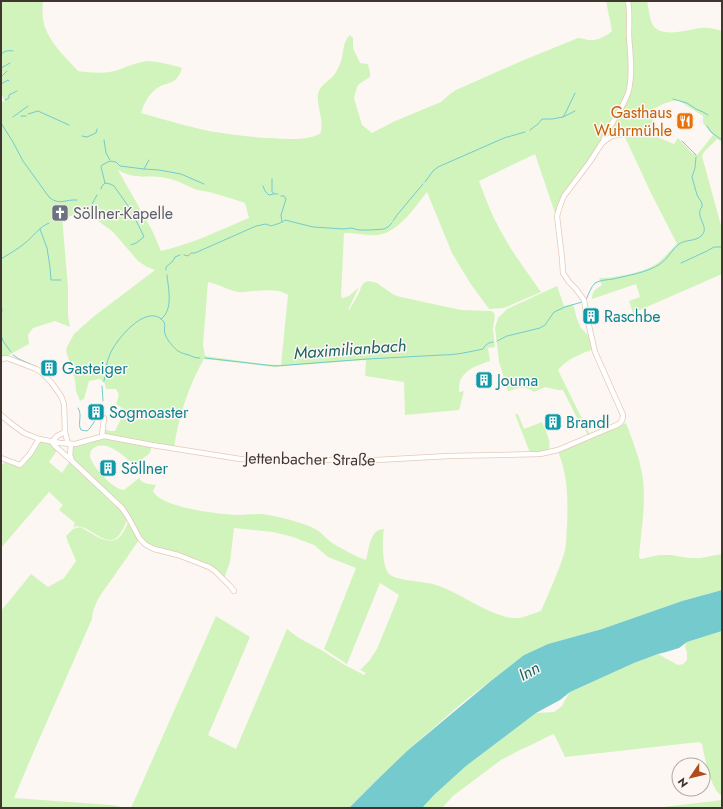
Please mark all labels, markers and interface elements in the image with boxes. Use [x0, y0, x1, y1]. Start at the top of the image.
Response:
place label: Gasthaus Wuhrmühle [594, 101, 672, 142]
restaurant icon: Gasthaus Wuhrmühle [675, 111, 695, 131]
place label: Söllner-Kapelle [73, 202, 173, 225]
church icon: Söllner-Kapelle [50, 203, 70, 223]
place label: Raschbe [604, 305, 661, 328]
building icon: Raschbe [581, 306, 601, 326]
water label: Maximilianbach [293, 333, 407, 365]
place label: Gasteiger [62, 357, 128, 380]
building icon: Gasteiger [39, 358, 59, 378]
place label: Jouma [495, 369, 538, 392]
building icon: Jouma [474, 370, 494, 390]
place label: Sogmoaster [109, 401, 189, 424]
building icon: Sogmoaster [86, 402, 106, 422]
place label: Brandl [566, 411, 609, 434]
building icon: Brandl [543, 412, 563, 432]
street label: Jettenbacher Straße [242, 446, 376, 472]
place label: Söllner [121, 457, 169, 480]
building icon: Söllner [98, 458, 118, 478]
water label: Inn [514, 655, 544, 687]
north arrow [671, 757, 711, 797]
text: N [674, 775, 692, 791]

